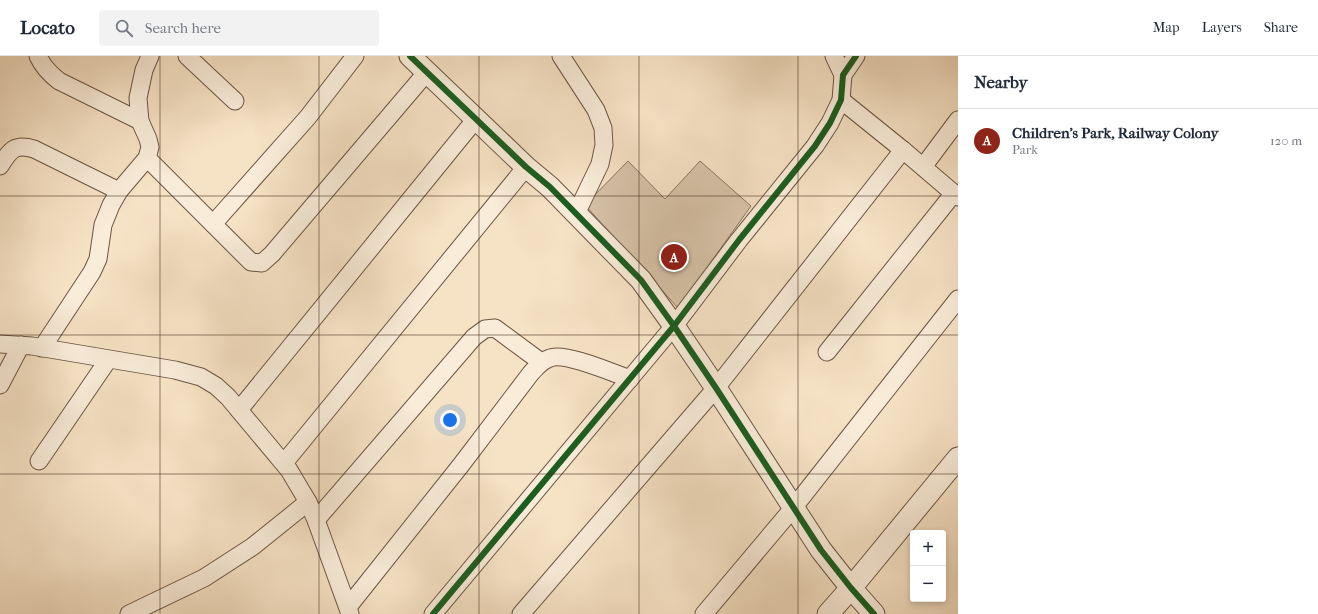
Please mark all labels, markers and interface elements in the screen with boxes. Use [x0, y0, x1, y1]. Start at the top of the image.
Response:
search box [99, 10, 379, 46]
text: Locato [20, 17, 75, 39]
icon: search [113, 17, 135, 39]
text: Search here [145, 19, 221, 37]
text: Map [1153, 19, 1180, 36]
text: Layers [1202, 19, 1242, 36]
text: Share [1264, 19, 1298, 36]
text: Nearby [974, 72, 1028, 92]
text: Children's Park, Railway Colony [1012, 124, 1218, 142]
text: A [983, 133, 991, 148]
text: 120 m [1270, 133, 1302, 148]
text: Park [1012, 142, 1038, 157]
pin: A [661, 242, 687, 272]
your location [440, 410, 460, 430]
map controls [910, 530, 946, 602]
button: + [910, 530, 946, 566]
button: − [910, 566, 946, 602]

